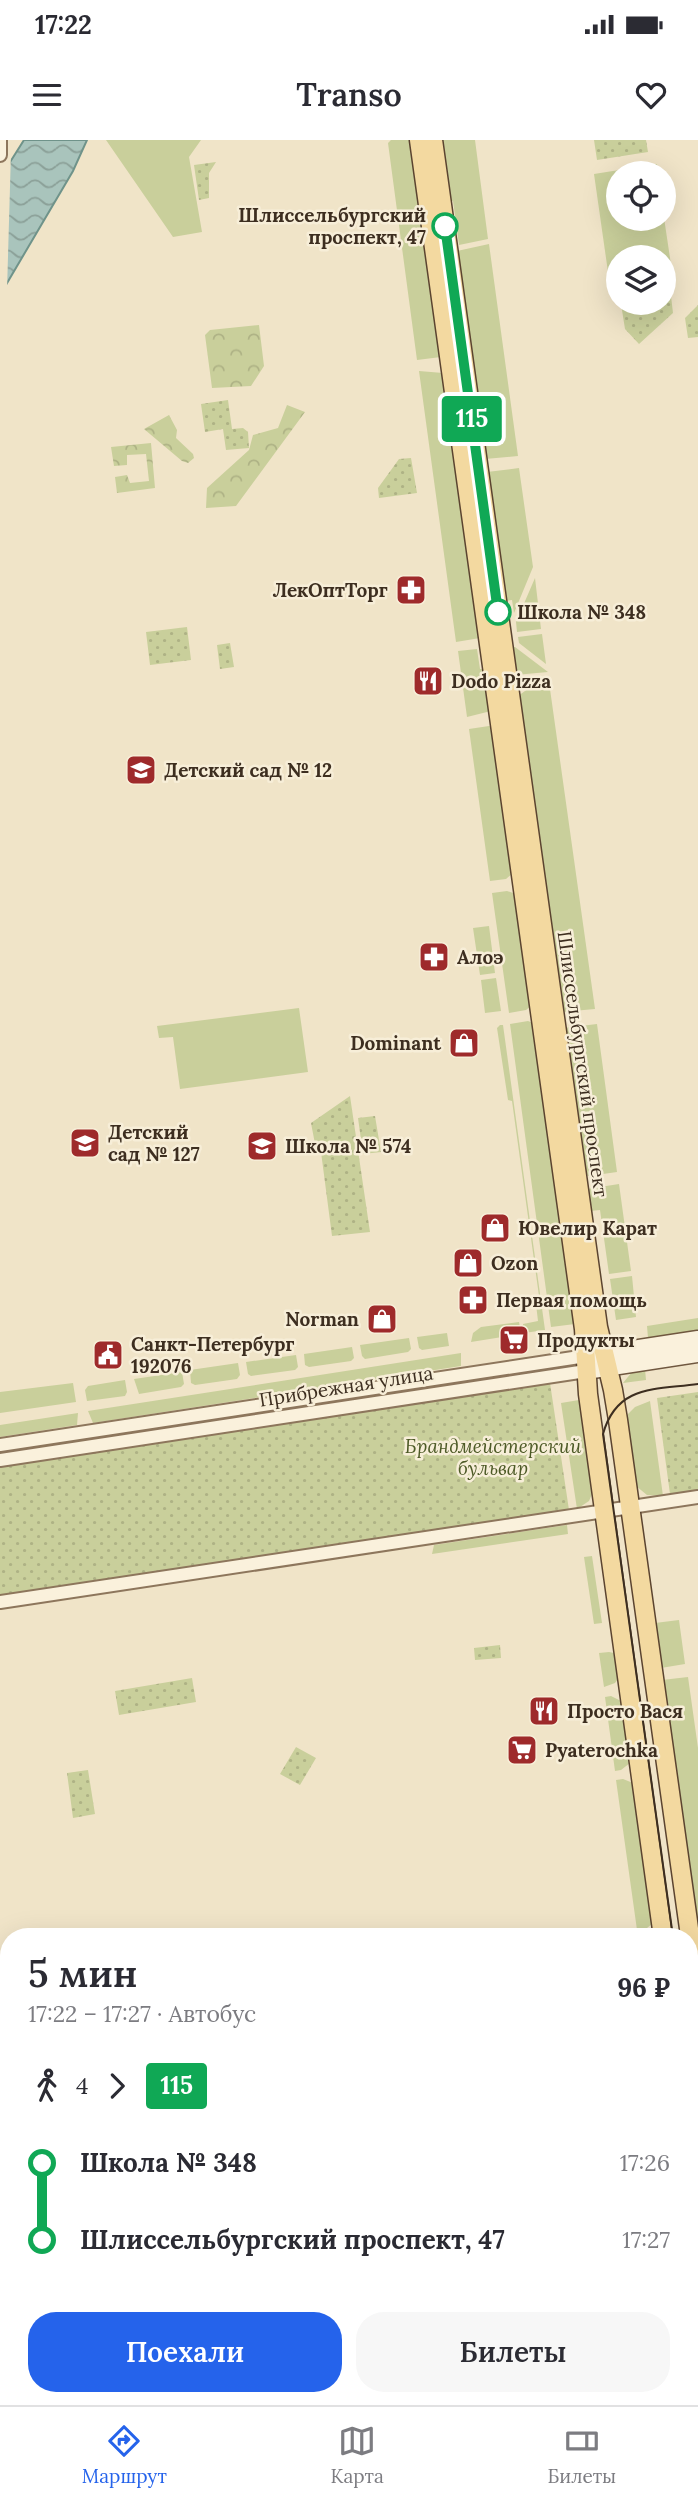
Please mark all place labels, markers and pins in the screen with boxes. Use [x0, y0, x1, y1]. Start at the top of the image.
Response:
place label: Шлиссельбургский проспект, 47 [238, 203, 426, 249]
marker: Шлиссельбургский проспект, 47 [432, 213, 458, 239]
pharmacy icon: ЛекОптТорг [394, 573, 428, 607]
place label: ЛекОптТорг [272, 578, 388, 602]
marker: Школа № 348 [485, 599, 511, 625]
place label: Школа № 348 [517, 600, 646, 624]
restaurant icon: Dodo Pizza [411, 664, 445, 698]
place label: Dodo Pizza [451, 669, 551, 693]
school or university icon: Детский сад № 12 [124, 753, 158, 787]
place label: Детский сад № 12 [164, 758, 332, 782]
pharmacy icon: Алоэ [417, 940, 451, 974]
place label: Алоэ [457, 945, 503, 969]
shop icon: Dominant [447, 1026, 481, 1060]
place label: Dominant [350, 1031, 442, 1055]
place label: Детский сад № 127 [108, 1120, 200, 1166]
school or university icon: Детский сад № 127 [68, 1126, 102, 1160]
school or university icon: Школа № 574 [245, 1129, 279, 1163]
place label: Школа № 574 [285, 1134, 412, 1158]
shop icon: Ювелир Карат [478, 1211, 512, 1245]
place label: Ювелир Карат [518, 1216, 657, 1240]
shop icon: Ozon [451, 1246, 485, 1280]
place label: Ozon [491, 1251, 538, 1275]
pharmacy icon: Первая помощь [456, 1283, 490, 1317]
place label: Первая помощь [496, 1288, 647, 1312]
shop icon: Norman [365, 1302, 399, 1336]
place label: Norman [285, 1307, 359, 1331]
supermarket icon: Продукты [497, 1323, 531, 1357]
place label: Продукты [537, 1328, 635, 1352]
place label: Санкт-Петербург 192076 [131, 1332, 295, 1378]
public building icon: Санкт-Петербург 192076 [91, 1338, 125, 1372]
restaurant icon: Просто Вася [527, 1694, 561, 1728]
place label: Просто Вася [567, 1699, 683, 1723]
supermarket icon: Pyaterochka [505, 1733, 539, 1767]
place label: Pyaterochka [545, 1738, 658, 1762]

